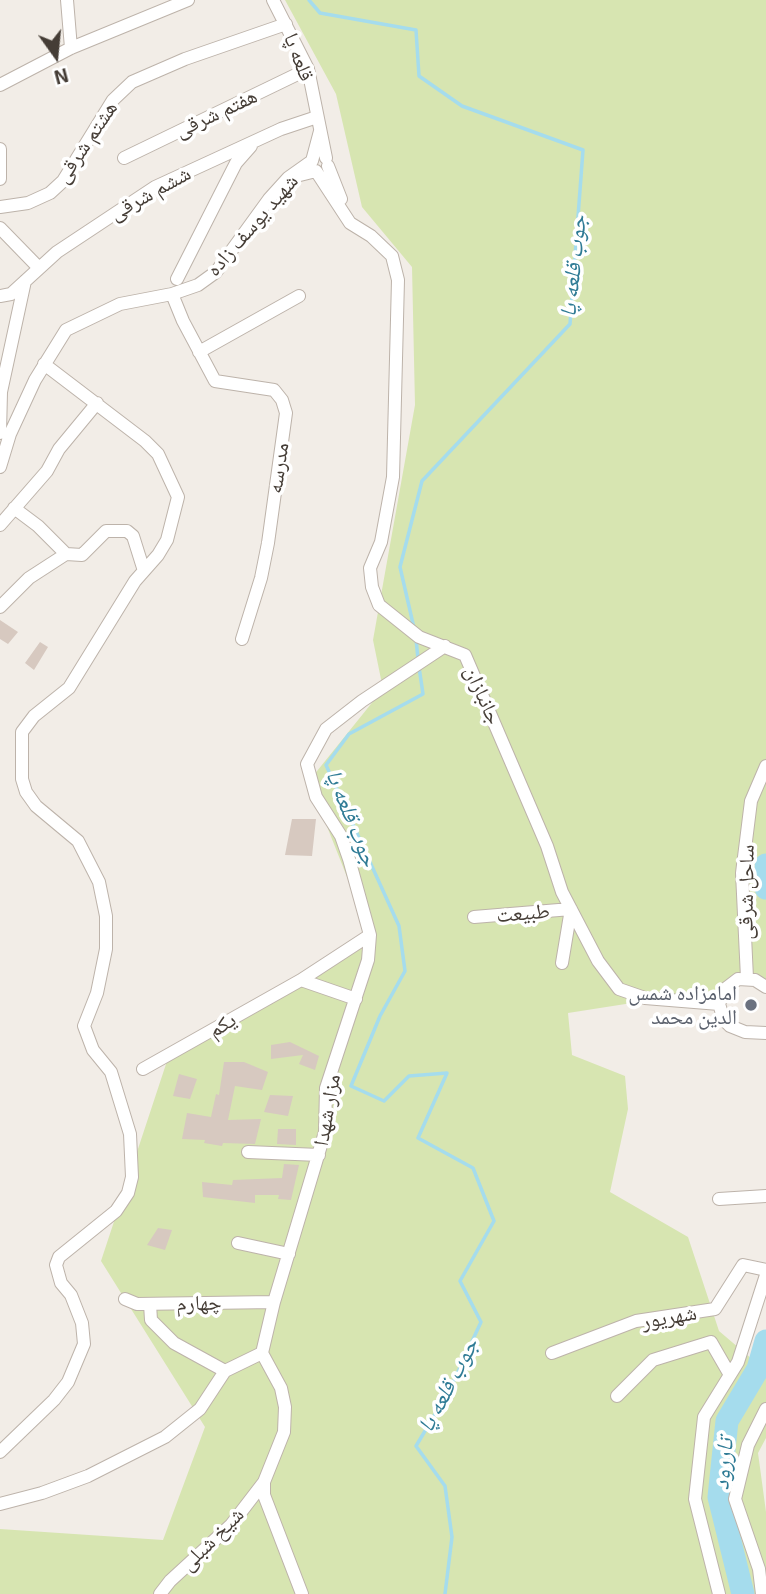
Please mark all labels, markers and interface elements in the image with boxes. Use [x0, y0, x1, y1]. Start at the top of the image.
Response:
north arrow [21, 21, 91, 91]
street label: قلعه پا [278, 29, 320, 85]
text: N [52, 64, 71, 90]
street label: هفتم شرقی [171, 83, 261, 143]
street label: هشتم شرقی [49, 96, 123, 188]
street label: ششم شرقی [105, 160, 195, 226]
street label: شهید یوسف زاده [201, 169, 303, 281]
water label: جوب قلعه پا [554, 214, 592, 318]
street label: مدرسه [262, 441, 294, 495]
street label: جانبازان [459, 662, 507, 728]
water label: جوب قلعه پا [320, 765, 384, 871]
street label: ساحل شرقی [733, 844, 759, 940]
street label: طبیعت [495, 898, 551, 928]
place label: امامزاده شمس الدین محمد [628, 980, 737, 1030]
marker: امامزاده شمس الدین محمد [743, 997, 759, 1013]
street label: یکم [203, 1007, 241, 1043]
street label: مزار شهدا [308, 1072, 346, 1148]
street label: چهارم [176, 1290, 222, 1316]
street label: شهریور [640, 1300, 698, 1334]
water label: جوب قلعه پا [412, 1333, 484, 1437]
water label: تاررود [707, 1437, 739, 1491]
street label: شیخ شبلی [175, 1502, 249, 1576]

